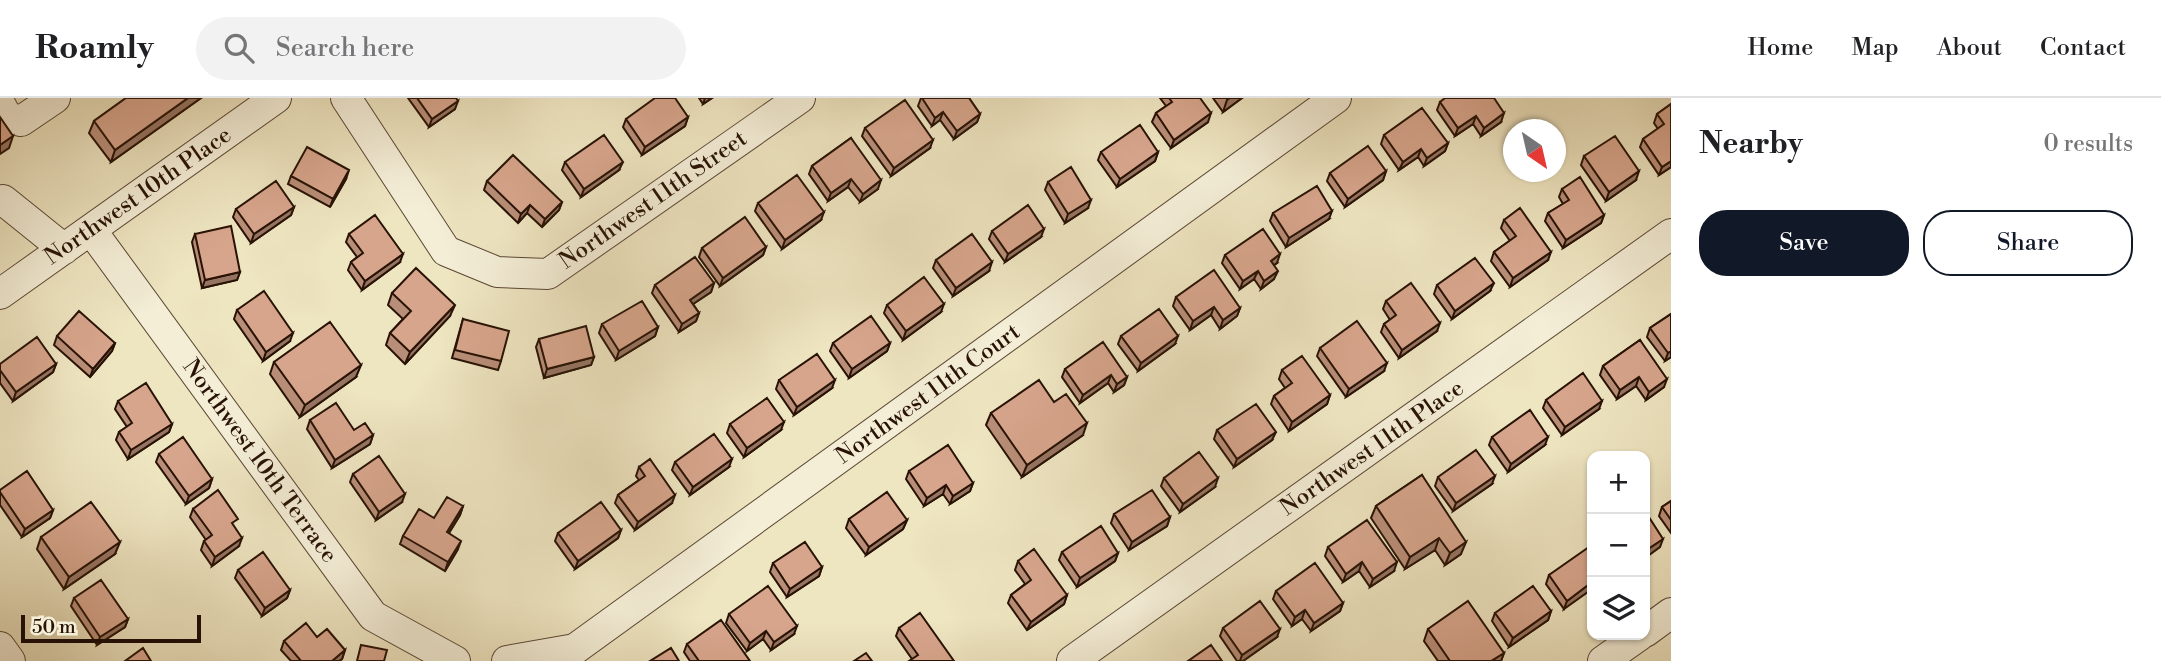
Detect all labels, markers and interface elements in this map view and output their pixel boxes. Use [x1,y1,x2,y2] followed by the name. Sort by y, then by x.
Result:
[196,17,686,80] search box
[35,28,154,69] text: Roamly
[220,29,258,67] icon: search
[276,32,414,64] text: Search here
[1748,33,1813,63] text: Home
[1851,33,1899,63] text: Map
[1937,33,2002,63] text: About
[2040,33,2126,63] text: Contact
[1503,119,1566,182] north arrow
[39,121,237,271] street label: Northwest 10th Place
[554,125,752,275] street label: Northwest 11th Street
[1699,125,1803,163] text: Nearby
[2043,130,2133,158] text: 0 results
[1699,210,1909,276] button: Save
[1923,210,2133,276] button: Share
[830,318,1026,470] street label: Northwest 11th Court
[177,354,343,568] street label: Northwest 10th Terrace
[1275,374,1469,522] street label: Northwest 11th Place
[1587,451,1650,640] map controls
[1587,451,1650,514] button: +
[1587,514,1650,577] button: −
[1587,577,1650,640] button: layers
[21,612,201,644] scale bar
[32,615,76,639] text: 50 m

